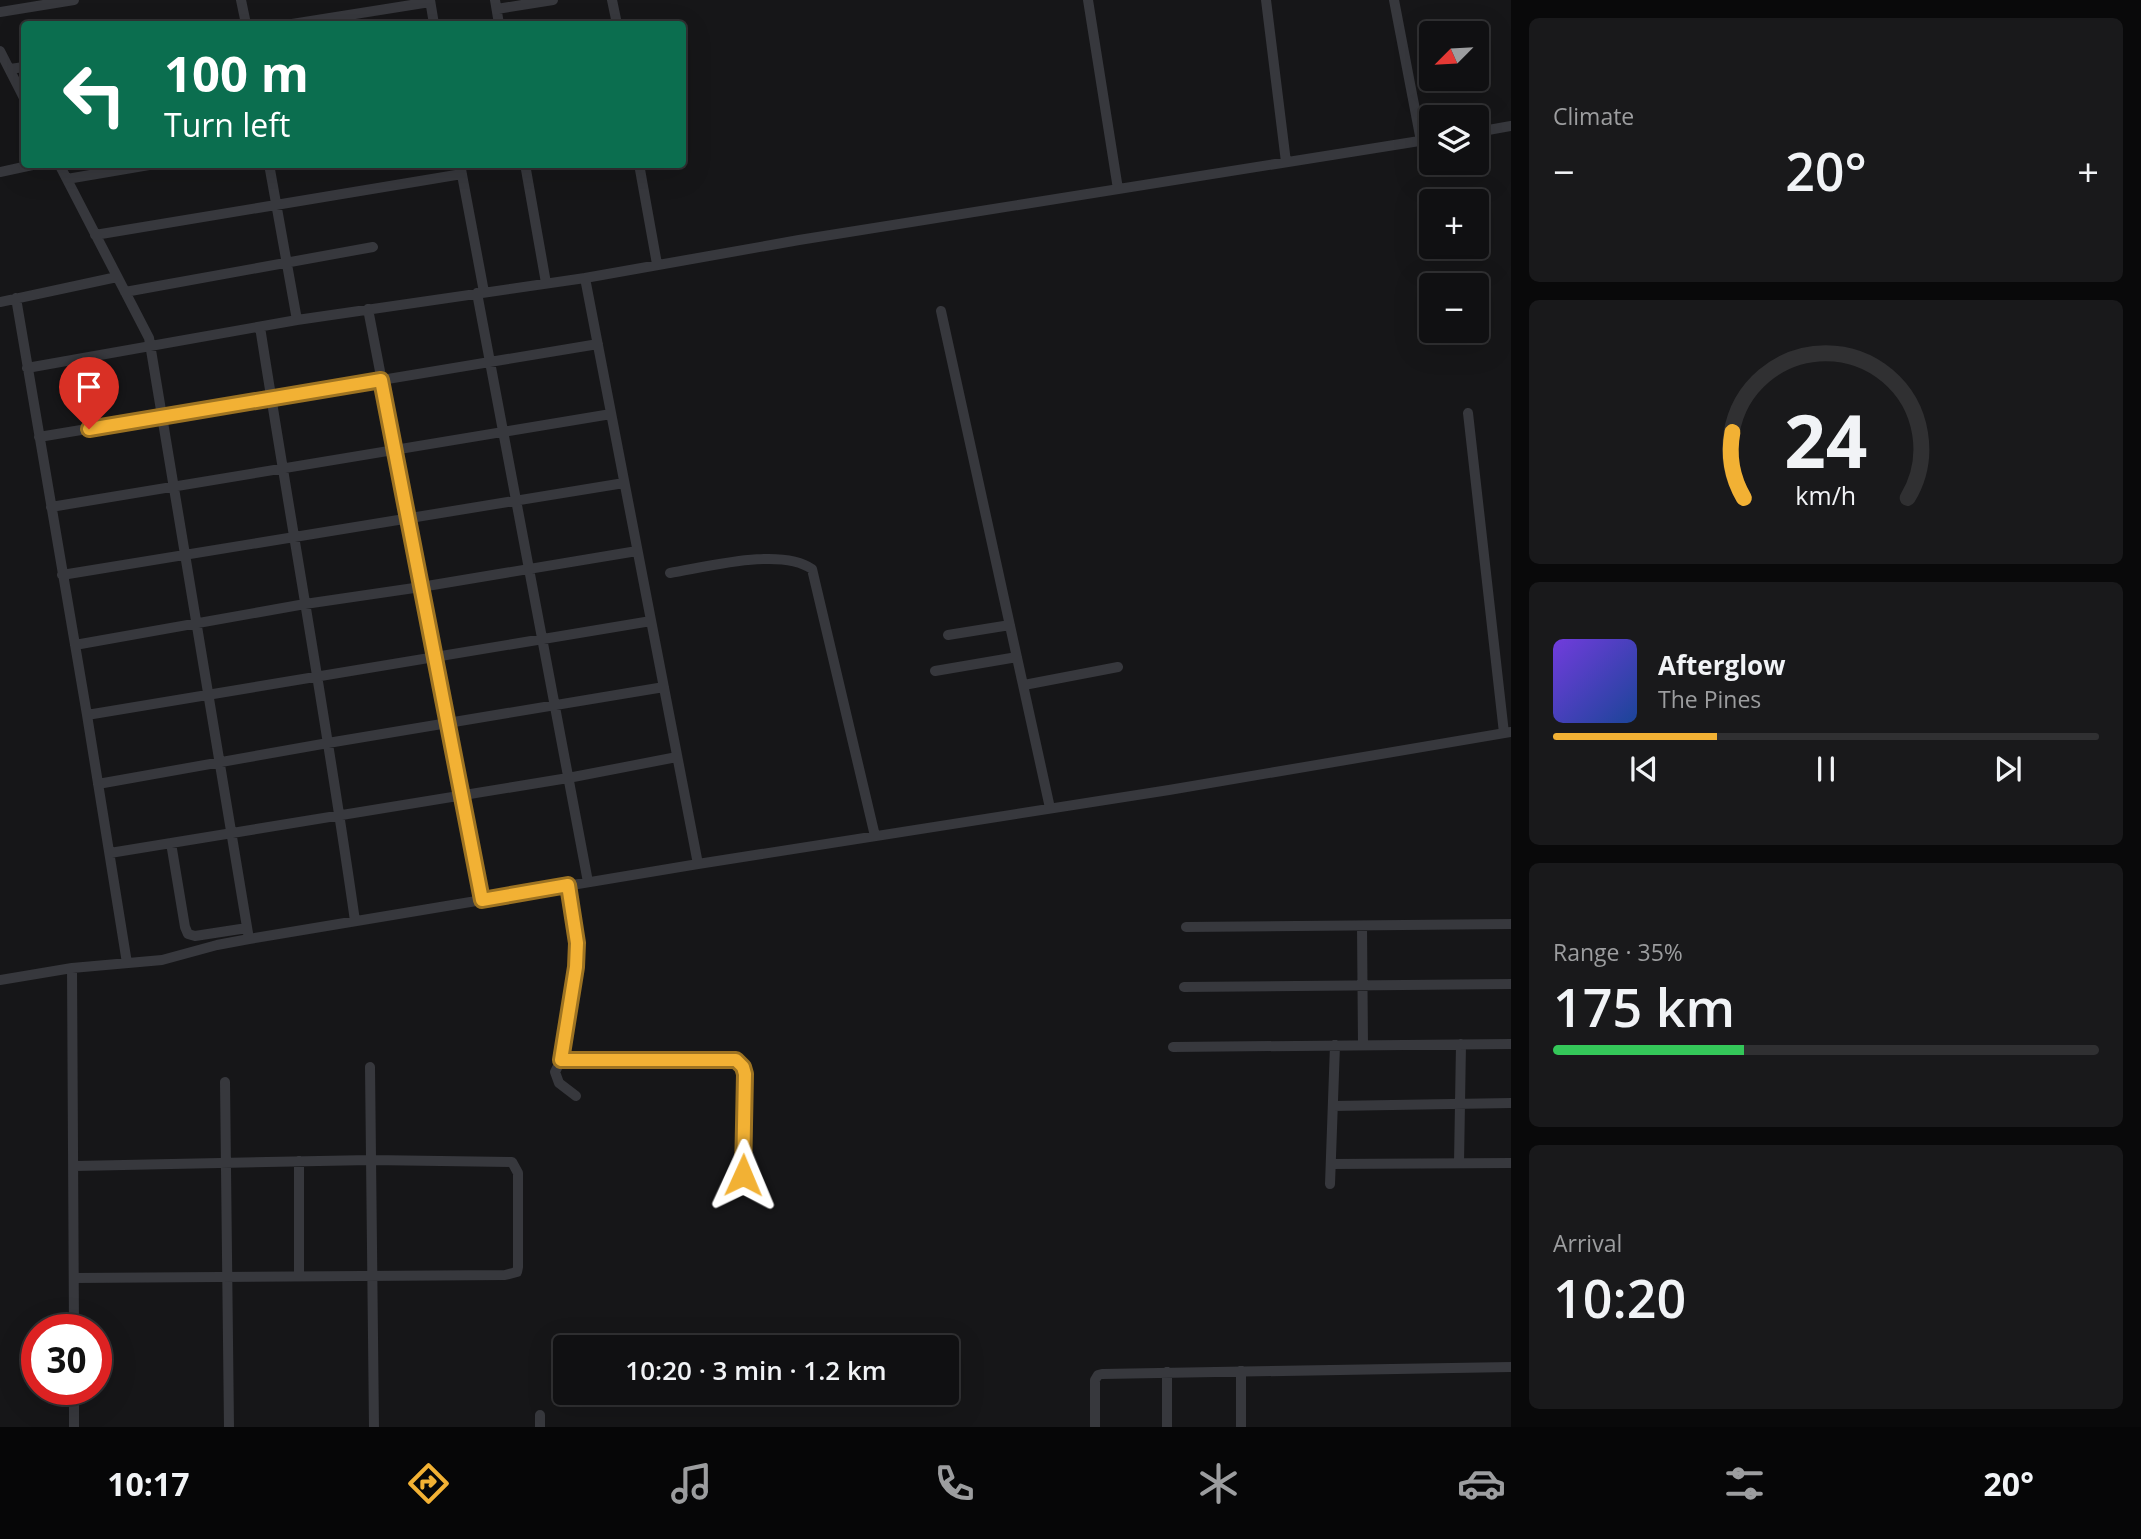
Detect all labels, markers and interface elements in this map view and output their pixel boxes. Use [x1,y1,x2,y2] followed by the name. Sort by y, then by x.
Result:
[1419,21,1489,91] north arrow
[1419,21,1489,343] map controls
[164,40,309,106] text: 100 m
[49,49,140,140] icon: left
[1553,100,1634,132] text: Climate
[164,103,290,146] text: Turn left
[1419,105,1489,175] button: layers
[1785,135,1867,206] text: 20°
[1553,145,1575,197] text: −
[2077,145,2099,197] text: +
[1419,189,1489,259] button: +
[1419,273,1489,343] button: −
[59,357,119,429] pin
[70,368,108,406] icon: arrive
[1784,390,1868,489] text: 24
[1796,477,1856,511] text: km/h
[1658,647,1785,683] text: Afterglow
[1658,683,1761,715] text: The Pines
[1625,750,1663,788] icon: previous
[1807,750,1845,788] icon: pause
[1989,750,2027,788] icon: next
[1553,936,1683,968] text: Range · 35%
[1553,971,1735,1042] text: 175 km
[706,1138,780,1212] position arrow
[1553,1227,1622,1259] text: Arrival
[1553,1262,1686,1333] text: 10:20
[21,1314,112,1405] speed limit sign: 30
[625,1352,887,1388] text: 10:20 · 3 min · 1.2 km
[404,1459,453,1508] icon: directions
[667,1459,716,1508] icon: music
[930,1459,979,1508] icon: phone
[1194,1459,1243,1508] icon: climate
[1457,1459,1506,1508] icon: car
[1720,1459,1769,1508] icon: filters
[107,1462,189,1505] text: 10:17
[1984,1462,2034,1505] text: 20°

